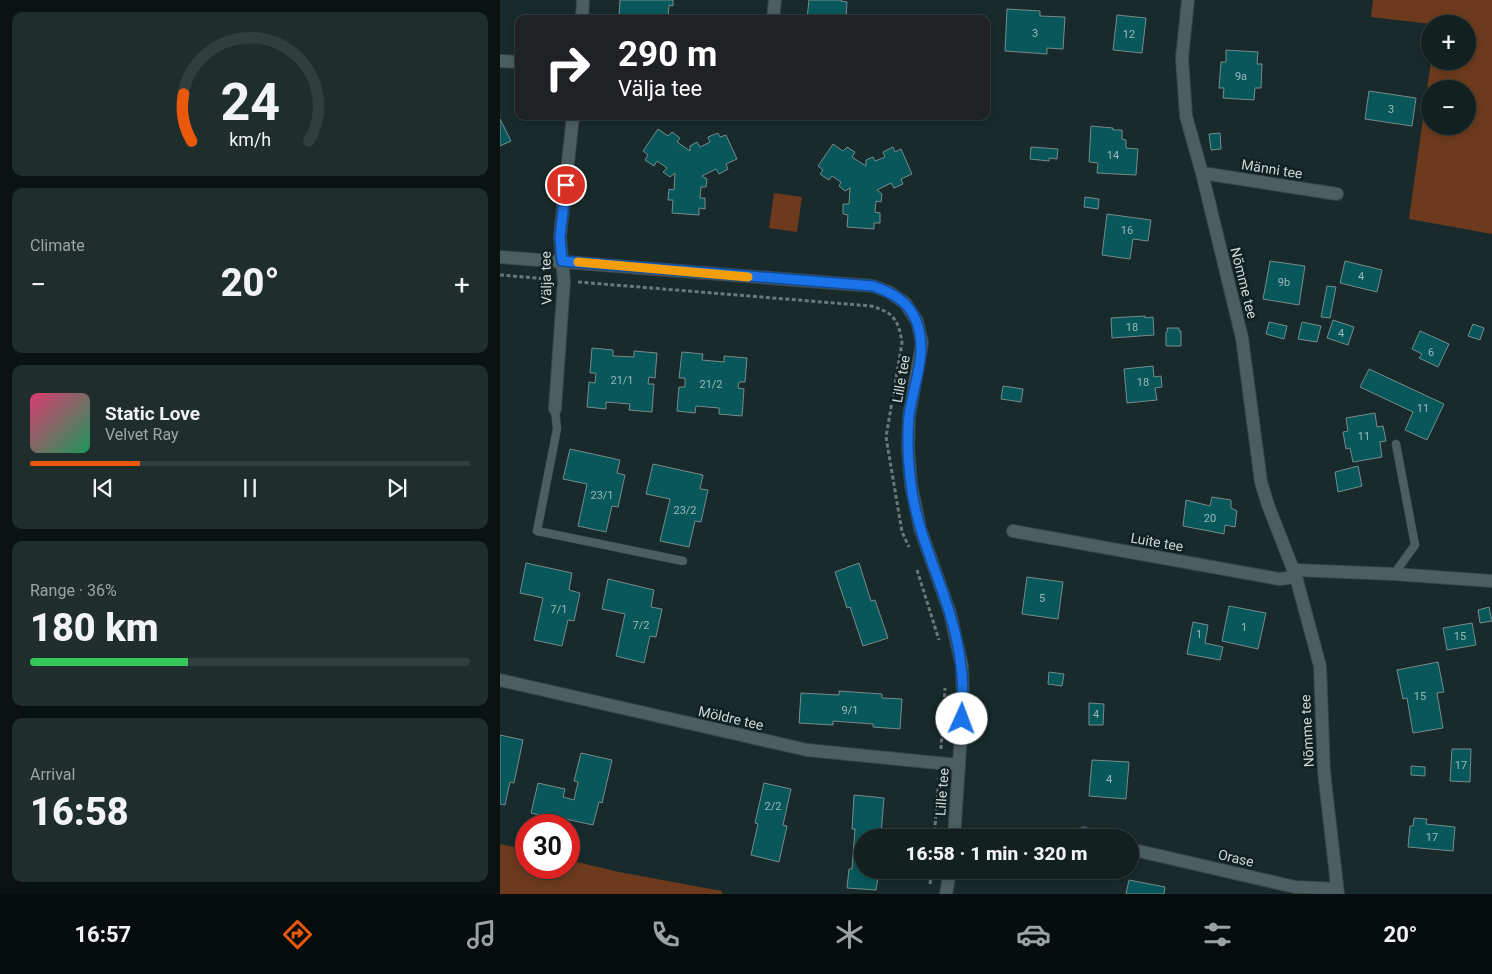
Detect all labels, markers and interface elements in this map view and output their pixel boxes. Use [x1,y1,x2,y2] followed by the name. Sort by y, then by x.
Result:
[1421,15,1476,135] map controls
[1421,15,1476,70] button: +
[1032,27,1038,40] house number: 3
[1123,28,1135,41] house number: 12
[618,34,717,75] text: 290 m
[535,35,600,100] icon: right
[1235,70,1247,83] house number: 9a
[220,72,280,133] text: 24
[618,76,702,101] text: Välja tee
[1421,80,1476,135] button: −
[1388,103,1394,116] house number: 3
[229,129,271,150] text: km/h
[1107,149,1119,162] house number: 14
[1240,156,1304,182] street label: Männi tee
[545,164,587,206] pin
[552,171,580,199] icon: arrive
[1121,224,1133,237] house number: 16
[30,236,85,255] text: Climate
[1227,246,1261,320] street label: Nõmme tee
[538,251,554,305] street label: Välja tee
[221,261,279,305] text: 20°
[30,268,46,301] text: −
[454,268,470,301] text: +
[1358,270,1364,283] house number: 4
[1278,276,1290,289] house number: 9b
[1126,321,1138,334] house number: 18
[1338,327,1344,340] house number: 4
[1428,346,1434,359] house number: 6
[889,354,913,404] street label: Lille tee
[610,374,634,387] house number: 21/1
[1137,376,1149,389] house number: 18
[699,378,723,391] house number: 21/2
[105,402,200,425] text: Static Love
[1417,402,1429,415] house number: 11
[105,425,179,444] text: Velvet Ray
[1358,430,1370,443] house number: 11
[89,474,117,502] icon: previous
[236,474,264,502] icon: pause
[383,474,411,502] icon: next
[590,489,614,502] house number: 23/1
[673,504,697,517] house number: 23/2
[1204,512,1216,525] house number: 20
[1129,529,1185,555] street label: Luite tee
[30,581,117,600] text: Range · 36%
[1039,592,1045,605] house number: 5
[551,603,567,616] house number: 7/1
[30,606,159,650] text: 180 km
[633,619,649,632] house number: 7/2
[1241,621,1247,634] house number: 1
[1196,628,1202,641] house number: 1
[1454,630,1466,643] house number: 15
[1414,690,1426,703] house number: 15
[935,692,987,744] position arrow
[1297,694,1317,768] street label: Nõmme tee
[697,703,765,733] street label: Möldre tee
[842,704,858,717] house number: 9/1
[1093,708,1099,721] house number: 4
[1455,759,1467,772] house number: 17
[30,765,75,784] text: Arrival
[932,767,952,817] street label: Lille tee
[1106,773,1112,786] house number: 4
[30,790,129,834] text: 16:58
[765,800,781,813] house number: 2/2
[515,814,580,879] speed limit sign: 30
[1426,831,1438,844] house number: 17
[905,842,1088,865] text: 16:58 · 1 min · 320 m
[1216,846,1256,870] street label: Orase
[280,917,315,952] icon: directions
[464,917,499,952] icon: music
[648,917,683,952] icon: phone
[832,917,867,952] icon: climate
[1016,917,1051,952] icon: car
[1200,917,1235,952] icon: filters
[74,922,131,947] text: 16:57
[1384,922,1417,947] text: 20°

